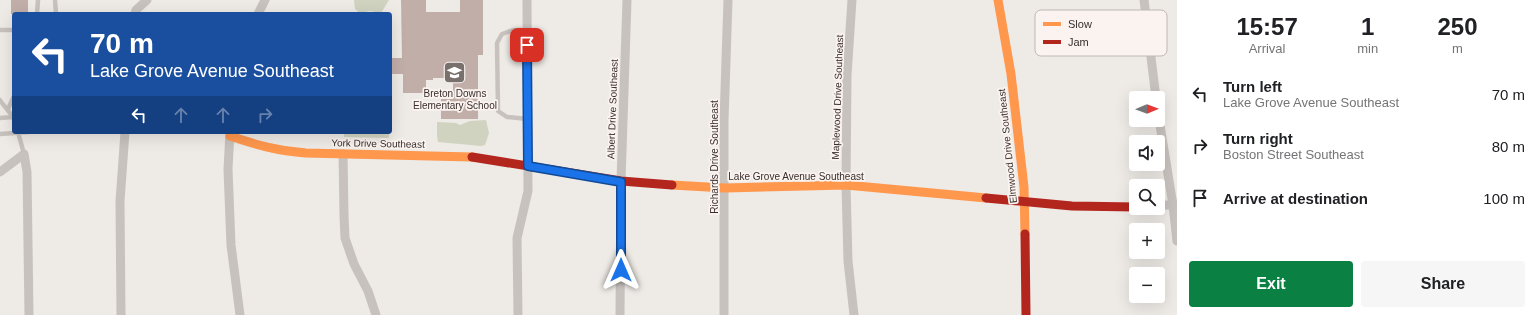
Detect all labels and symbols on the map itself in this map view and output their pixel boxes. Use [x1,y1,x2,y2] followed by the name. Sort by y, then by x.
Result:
[1035,10,1167,56] legend
[1068,18,1092,30] text: Slow
[510,28,544,62] pin
[830,34,845,160] street label: Maplewood Drive Southeast
[1068,36,1089,48] text: Jam
[605,59,620,159] street label: Albert Drive Southeast
[442,60,468,86] school or university icon: Breton Downs Elementary School
[413,88,497,111] place label: Breton Downs Elementary School
[996,88,1019,204] street label: Elmwood Drive Southeast
[1129,91,1165,127] north arrow
[709,100,720,214] street label: Richards Drive Southeast
[331,137,425,150] street label: York Drive Southeast
[728,171,864,182] street label: Lake Grove Avenue Southeast
[600,249,642,291] position arrow

